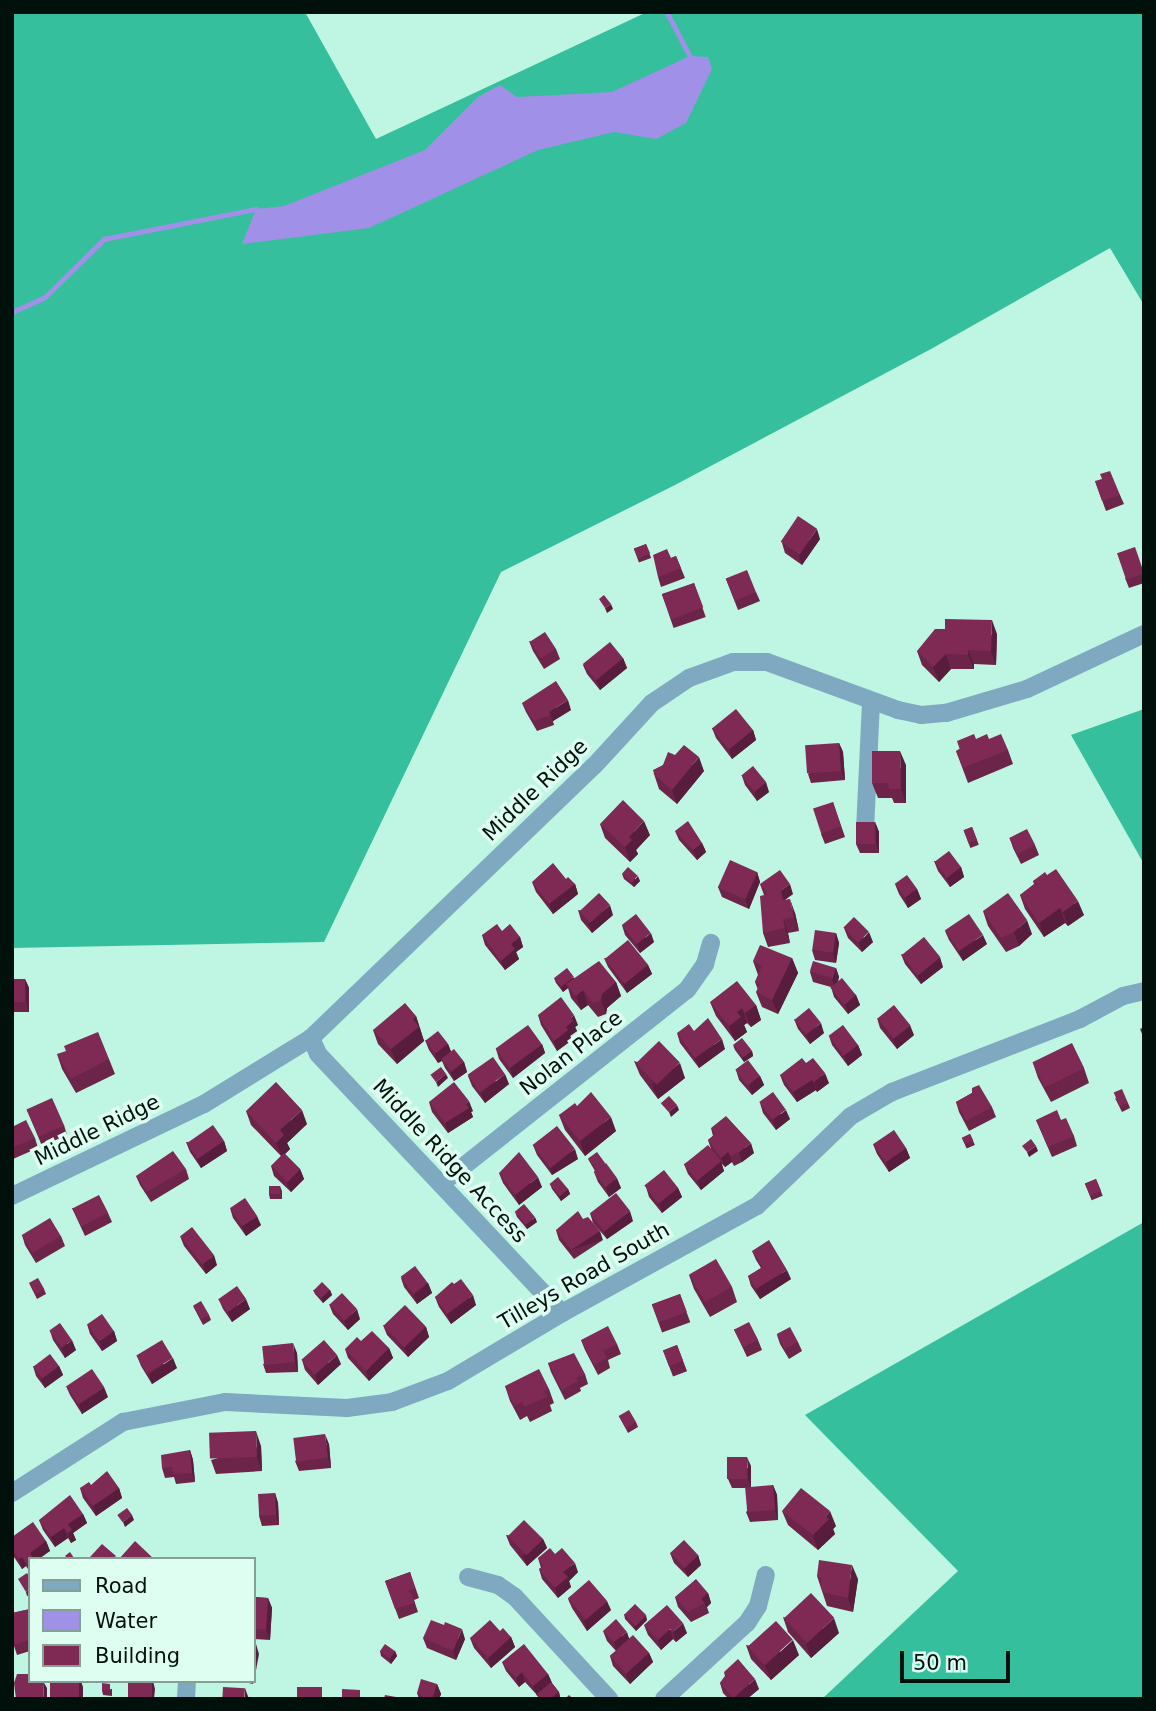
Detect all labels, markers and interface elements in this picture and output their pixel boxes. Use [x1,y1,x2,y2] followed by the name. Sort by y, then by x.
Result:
[477,734,593,846] street label: Middle Ridge
[515,1005,627,1101] street label: Nolan Place
[368,1074,532,1248] street label: Middle Ridge Access
[30,1089,164,1171] street label: Middle Ridge
[494,1217,674,1335] street label: Tilleys Road South
[28,1557,256,1683] legend
[95,1574,148,1598] text: Road
[95,1609,157,1633] text: Water
[904,1638,1014,1682] scale bar
[95,1644,180,1668] text: Building
[913,1651,967,1675] text: 50 m

